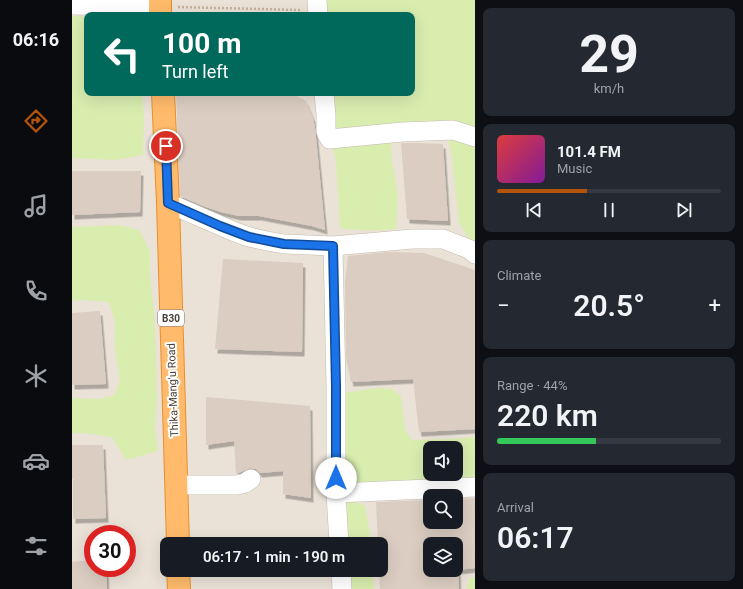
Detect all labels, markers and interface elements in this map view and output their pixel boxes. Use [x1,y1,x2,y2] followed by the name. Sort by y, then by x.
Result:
[579,24,639,85] text: 29
[162,27,241,60] text: 100 m
[96,28,148,80] icon: left
[13,29,59,50] text: 06:16
[162,61,228,82] text: Turn left
[594,81,624,96] text: km/h
[22,107,50,135] icon: directions
[149,129,183,163] pin
[155,135,177,157] icon: arrive
[557,143,621,161] text: 101.4 FM
[557,161,592,176] text: Music
[22,192,50,220] icon: music
[523,199,545,221] icon: previous
[598,199,620,221] icon: pause
[673,199,695,221] icon: next
[497,268,541,283] text: Climate
[22,277,50,305] icon: phone
[573,288,645,323] text: 20.5°
[497,293,510,318] text: −
[709,293,721,318] text: +
[158,310,184,326] road number: B30
[165,343,181,437] street label: Thika-Mang'u Road
[22,362,50,390] icon: climate
[497,378,567,393] text: Range · 44%
[497,398,598,433] text: 220 km
[423,441,463,577] map controls
[423,441,463,481] button: sound
[22,447,50,475] icon: car
[315,457,357,499] position arrow
[423,489,463,529] button: search
[497,500,534,515] text: Arrival
[497,520,574,555] text: 06:17
[84,525,136,577] speed limit sign: 30
[22,532,50,560] icon: filters
[423,537,463,577] button: layers
[203,548,345,566] text: 06:17 · 1 min · 190 m

